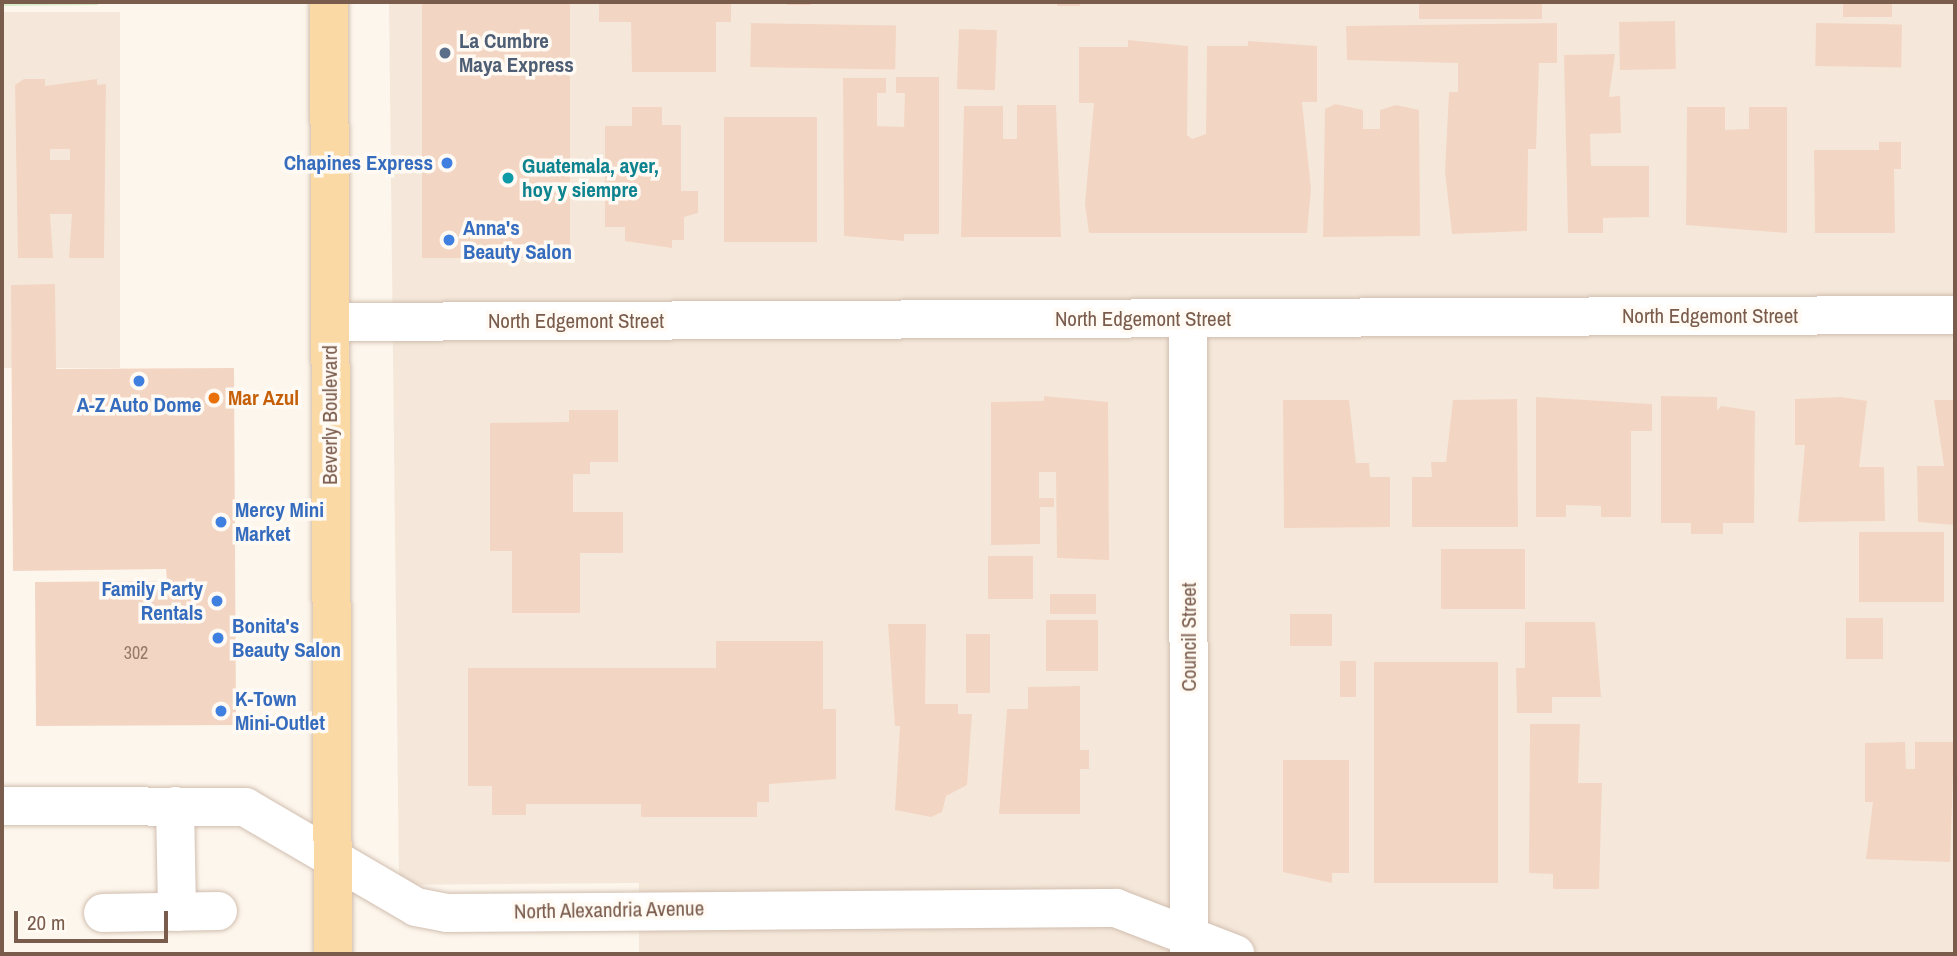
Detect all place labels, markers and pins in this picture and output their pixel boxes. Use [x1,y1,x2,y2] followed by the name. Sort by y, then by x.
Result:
[459,28,574,78] place label: La Cumbre Maya Express
[437,45,453,61] marker: La Cumbre Maya Express
[284,150,433,176] place label: Chapines Express
[522,153,659,203] place label: Guatemala, ayer, hoy y siempre
[439,155,455,171] marker: Chapines Express
[500,170,516,186] marker: Guatemala, ayer, hoy y siempre
[463,215,572,265] place label: Anna's Beauty Salon
[441,232,457,248] marker: Anna's Beauty Salon
[131,373,147,389] marker: A-Z Auto Dome
[228,385,300,411] place label: Mar Azul
[206,390,222,406] marker: Mar Azul
[76,392,202,418] place label: A-Z Auto Dome
[235,497,324,547] place label: Mercy Mini Market
[213,514,229,530] marker: Mercy Mini Market
[101,576,203,626] place label: Family Party Rentals
[209,593,225,609] marker: Family Party Rentals
[232,613,341,663] place label: Bonita's Beauty Salon
[210,630,226,646] marker: Bonita's Beauty Salon
[235,686,325,736] place label: K-Town Mini-Outlet
[213,703,229,719] marker: K-Town Mini-Outlet

